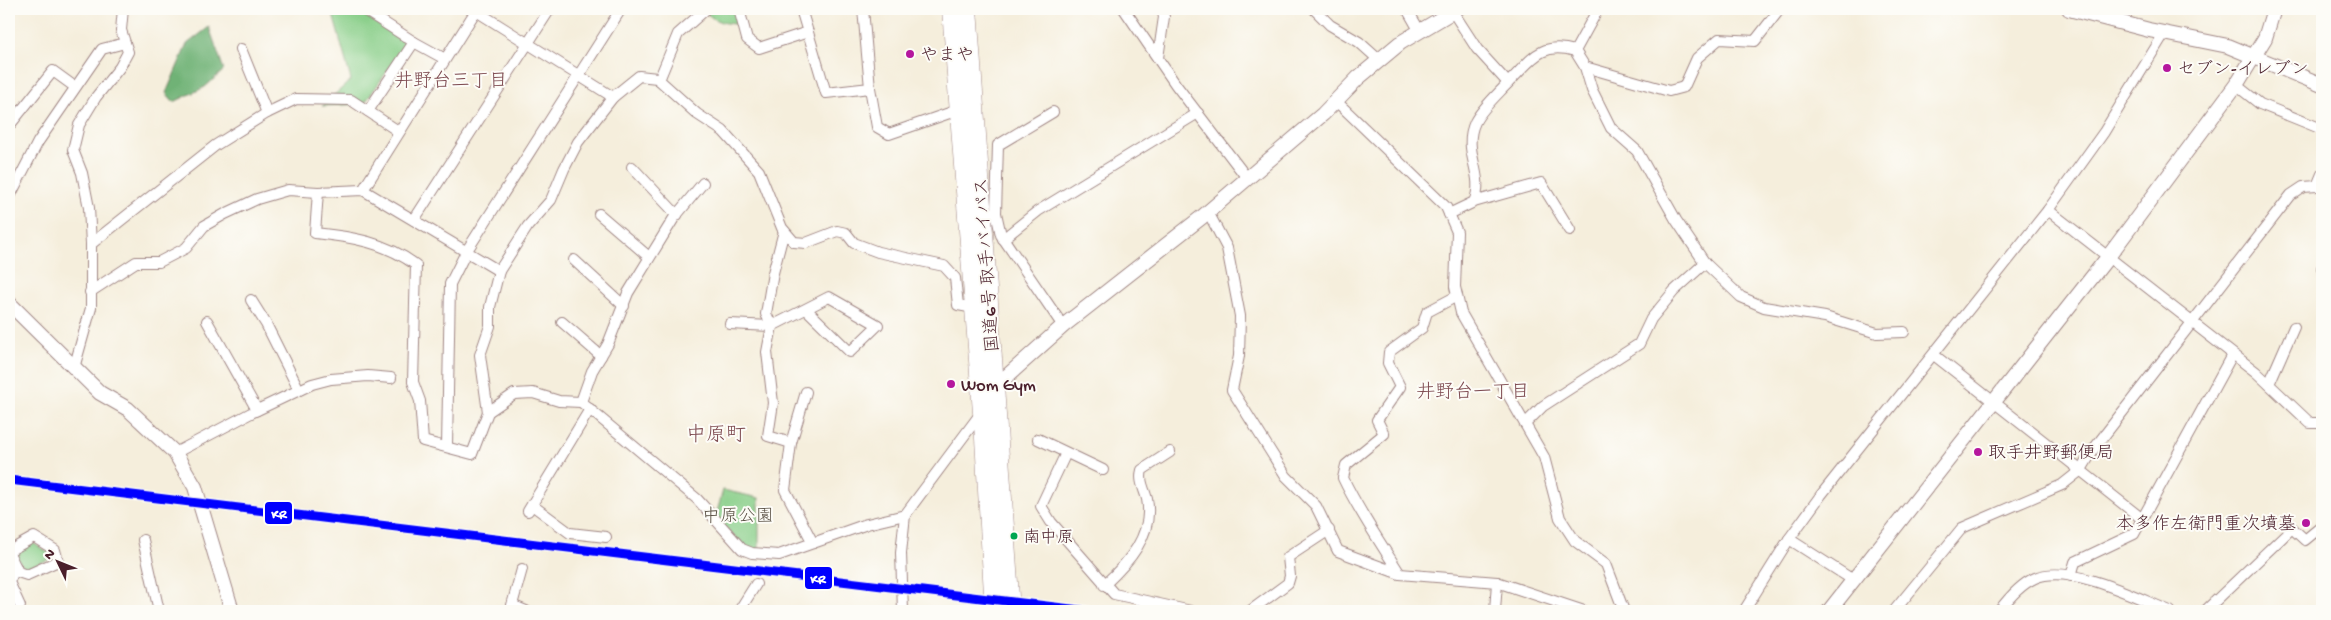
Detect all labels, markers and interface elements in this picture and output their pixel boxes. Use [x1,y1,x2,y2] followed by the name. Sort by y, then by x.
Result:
[920,46,974,67] place label: やまや
[904,48,916,60] marker: やまや
[2177,59,2309,81] place label: セブン-イレブン
[2161,62,2173,74] marker: セブン-イレブン
[394,70,508,94] district label: 井野台三丁目
[971,177,1005,353] street label: 国道6号 取手バイパス
[961,376,1036,397] place label: Wom Gym
[945,378,957,390] marker: Wom Gym
[1416,381,1530,405] district label: 井野台一丁目
[686,423,746,448] district label: 中原町
[1988,443,2114,465] place label: 取手井野郵便局
[1972,446,1984,458] marker: 取手井野郵便局
[264,501,293,525] line badge: KR
[702,506,774,528] park label: 中原公園
[270,507,288,524] text: KR
[2116,514,2296,536] place label: 本多作左衛門重次墳墓
[2300,517,2312,529] marker: 本多作左衛門重次墳墓
[1023,528,1074,549] place label: 南中原
[1009,531,1019,541] marker: 南中原
[32,538,82,588] north arrow
[41,546,60,564] text: N
[804,566,833,590] line badge: KR
[809,572,827,589] text: KR

